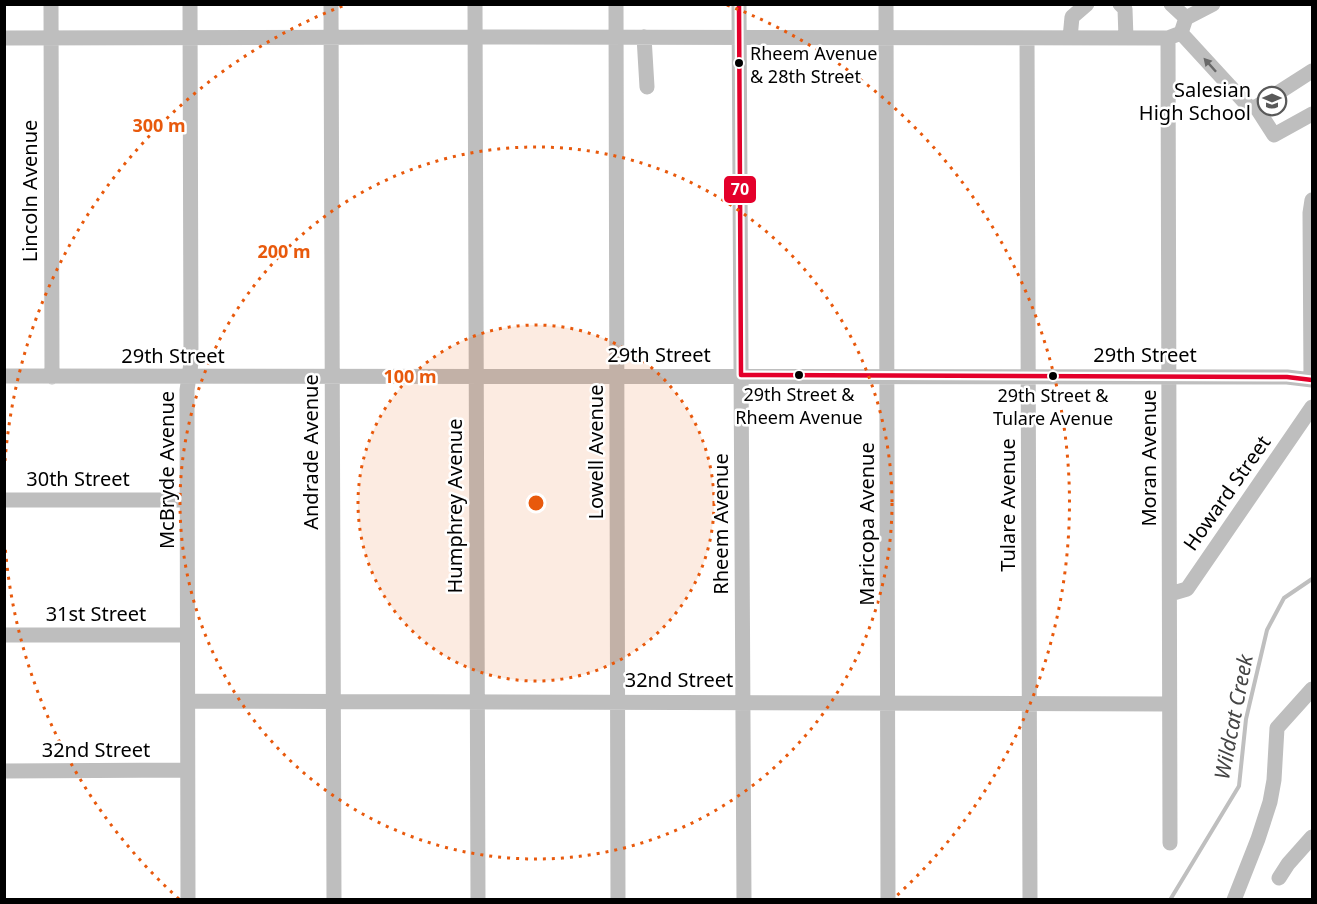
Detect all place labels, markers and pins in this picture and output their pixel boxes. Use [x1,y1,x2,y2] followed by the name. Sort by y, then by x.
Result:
[750,41,877,88] place label: Rheem Avenue & 28th Street
[733,57,745,69] marker: Rheem Avenue & 28th Street
[1139,76,1251,126] place label: Salesian High School
[1256,85,1288,117] school or university icon: Salesian High School
[793,369,805,381] marker: 29th Street & Rheem Avenue
[1047,370,1059,382] marker: 29th Street & Tulare Avenue
[735,382,863,429] place label: 29th Street & Rheem Avenue
[993,383,1113,430] place label: 29th Street & Tulare Avenue
[526,493,546,513] centre of rings

